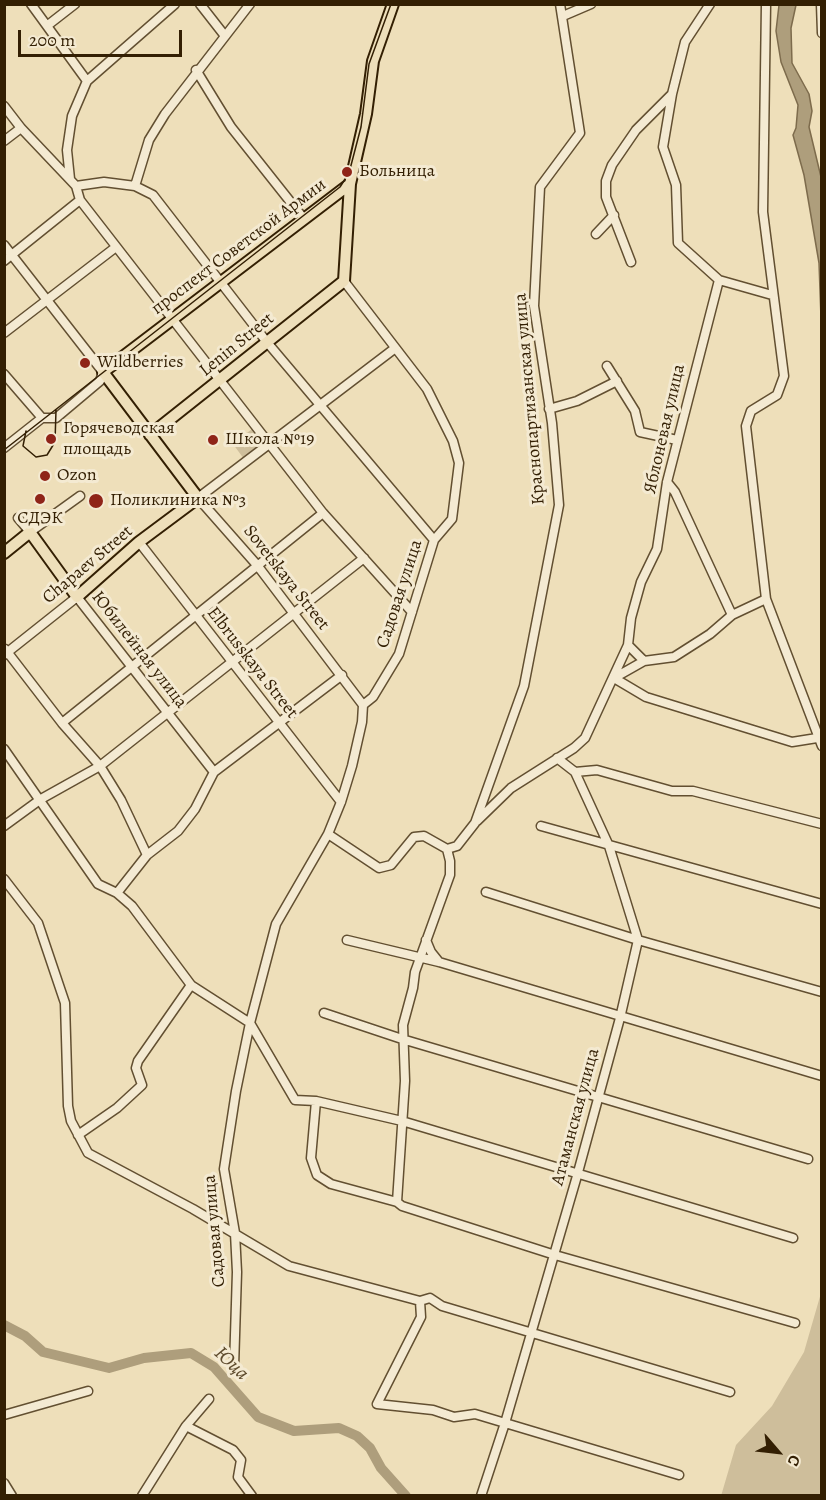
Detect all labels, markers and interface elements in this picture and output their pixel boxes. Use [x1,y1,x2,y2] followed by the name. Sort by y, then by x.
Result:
[21,18,184,56] scale bar
[29,28,75,52] text: 200 m
[359,161,435,183] place label: Больница
[340,165,354,179] marker: Больница
[147,174,331,320] street label: проспект Советской Армии
[510,292,550,506] street label: Краснопартизанская улица
[195,308,279,382] street label: Lenin Street
[97,352,184,374] place label: Wildberries
[78,356,92,370] marker: Wildberries
[640,362,690,496] street label: Яблоневая улица
[63,418,175,460] place label: Горячеводская площадь
[225,429,314,451] place label: Школа №19
[44,432,58,446] marker: Горячеводская площадь
[206,433,220,447] marker: Школа №19
[57,465,97,487] place label: Ozon
[38,469,52,483] marker: Ozon
[110,490,246,512] place label: Поликлиника №3
[33,492,47,506] marker: СДЭК
[87,492,105,510] marker: Поликлиника №3
[17,508,63,530] place label: СДЭК
[39,521,137,609] street label: Chapaev Street
[238,521,334,635] street label: Sovetskaya Street
[372,537,428,651] street label: Садовая улица
[87,587,191,713] street label: Юбилейная улица
[202,603,302,723] street label: Elbrusskaya Street
[547,1046,605,1188] street label: Атаманская улица
[199,1174,231,1288] street label: Садовая улица
[209,1342,253,1386] water label: Юца
[748,1422,808,1482] north arrow
[782,1451,806,1470] text: С

